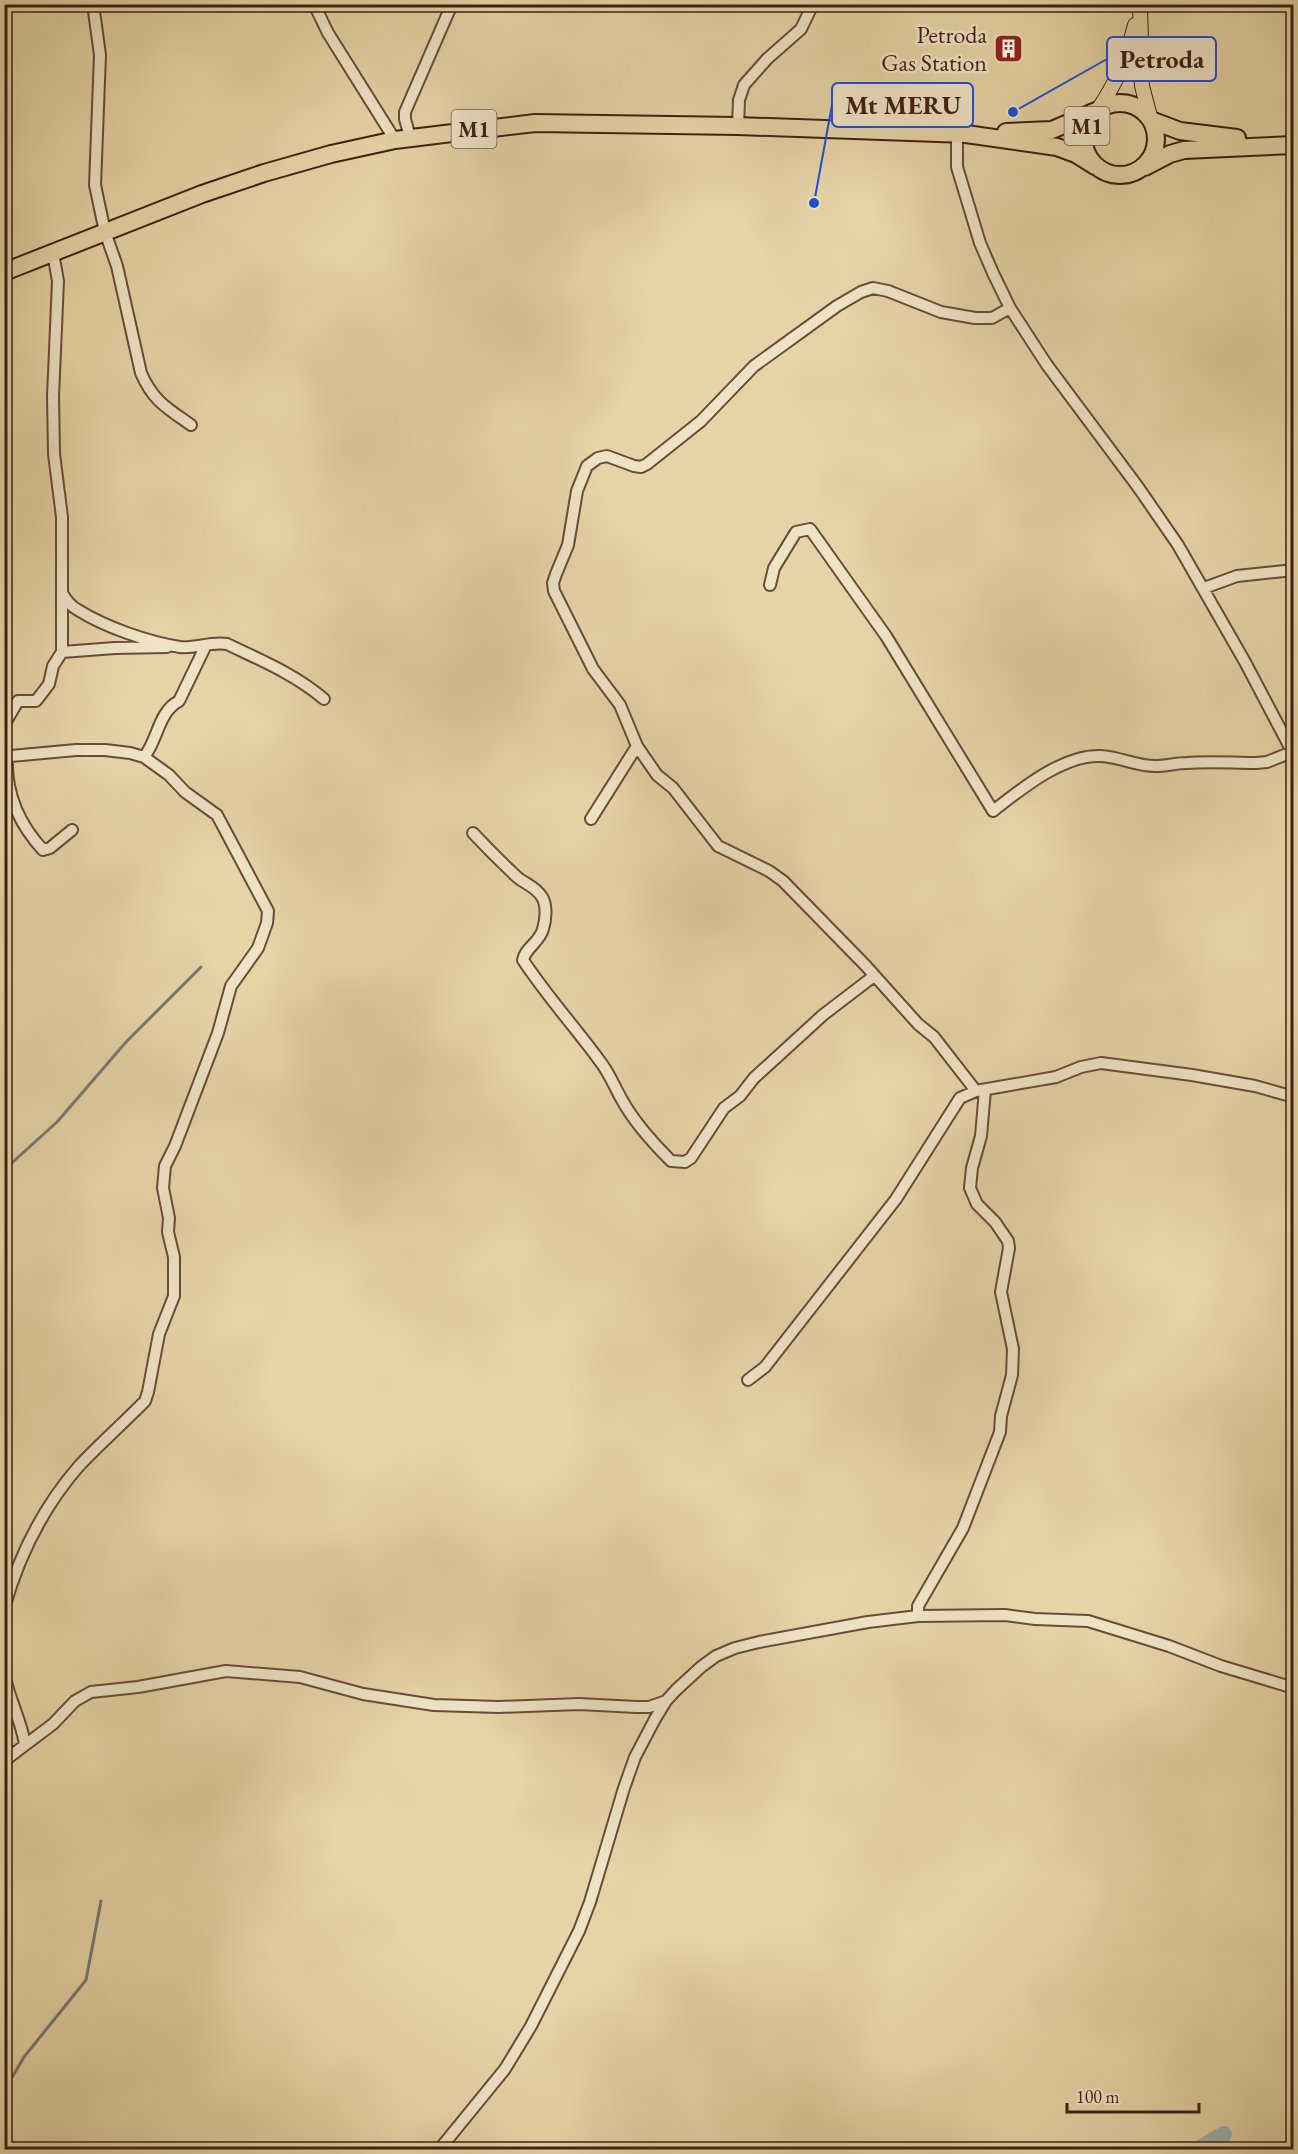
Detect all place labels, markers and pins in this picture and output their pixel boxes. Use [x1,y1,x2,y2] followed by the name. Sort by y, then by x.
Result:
[881,19,987,78] place label: Petroda Gas Station
[992,32,1024,64] building icon: Petroda Gas Station
[1107,37,1216,81] callout: Petroda
[832,83,973,127] callout: Mt MERU

